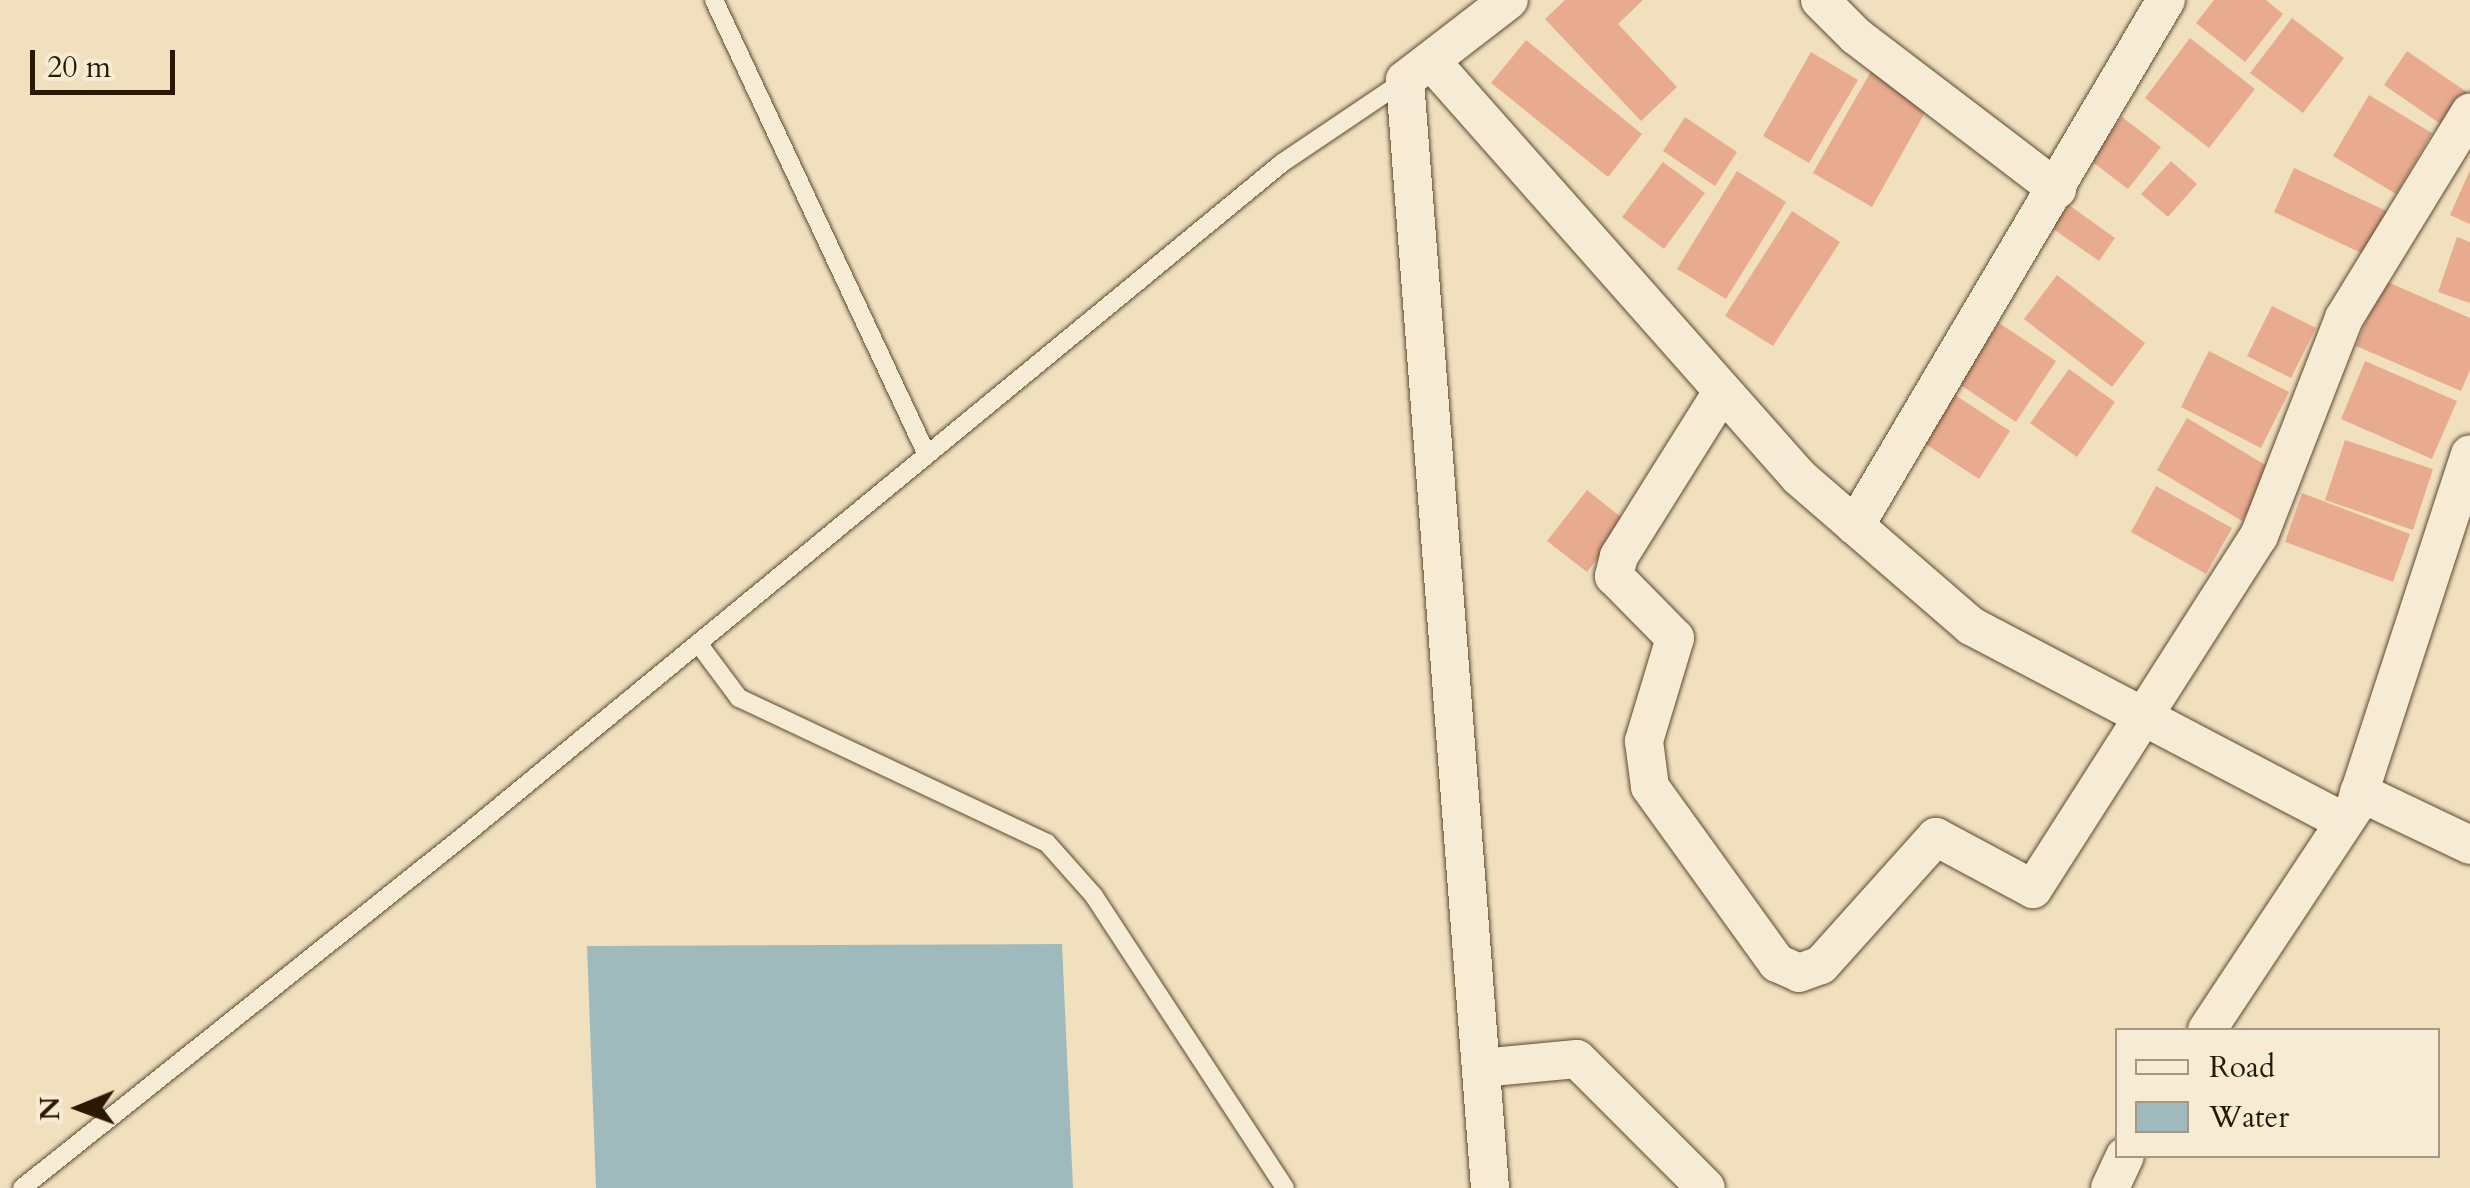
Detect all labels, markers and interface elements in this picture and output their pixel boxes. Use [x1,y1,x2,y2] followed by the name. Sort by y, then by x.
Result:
[35,30,180,92] scale bar
[47,47,111,88] text: 20 m
[2115,1028,2440,1158] legend
[2209,1047,2275,1088] text: Road
[30,1058,130,1158] north arrow
[31,1096,69,1121] text: N
[2209,1097,2289,1138] text: Water

